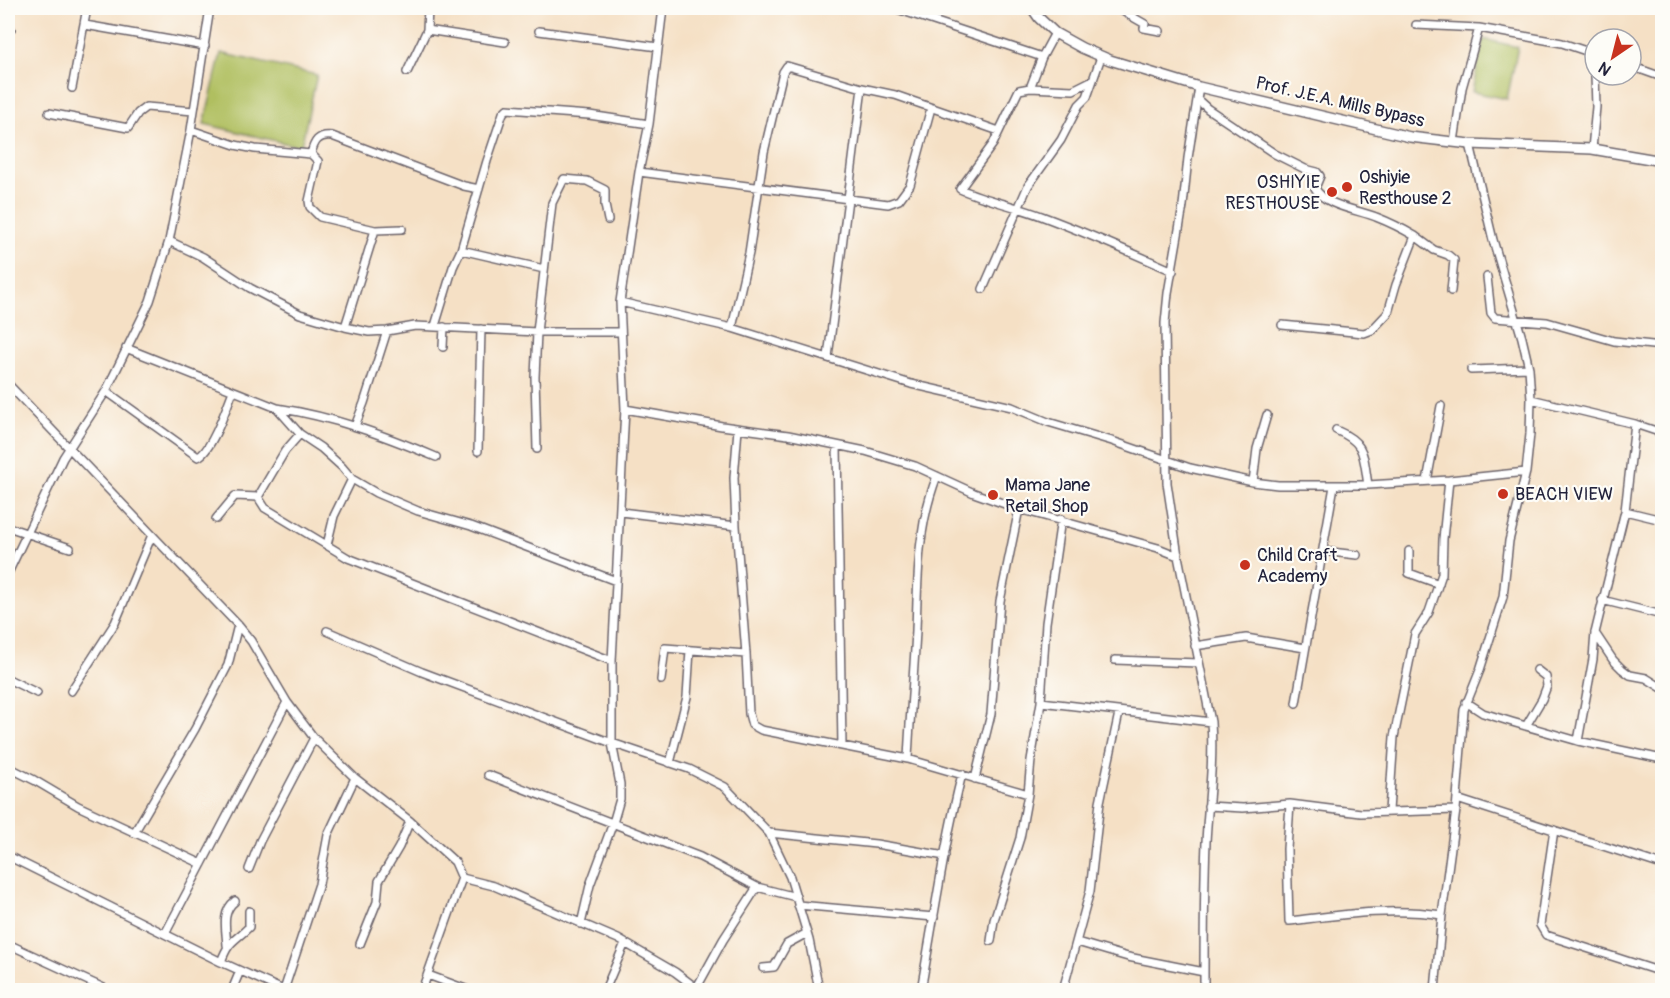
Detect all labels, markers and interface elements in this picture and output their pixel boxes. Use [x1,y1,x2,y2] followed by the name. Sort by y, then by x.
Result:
[1583,27,1643,87] north arrow
[1595,57,1615,80] text: N
[1253,71,1427,133] street label: Prof. J.E.A. Mills Bypass
[1359,166,1452,210] place label: Oshiyie Resthouse 2
[1225,171,1320,215] place label: OSHIYIE RESTHOUSE
[1340,180,1354,194] marker: Oshiyie Resthouse 2
[1325,185,1339,199] marker: OSHIYIE RESTHOUSE
[1005,474,1090,518] place label: Mama Jane Retail Shop
[1515,483,1613,506] place label: BEACH VIEW
[1496,487,1510,501] marker: BEACH VIEW
[986,488,1000,502] marker: Mama Jane Retail Shop
[1257,544,1338,588] place label: Child Craft Academy
[1238,558,1252,572] marker: Child Craft Academy

